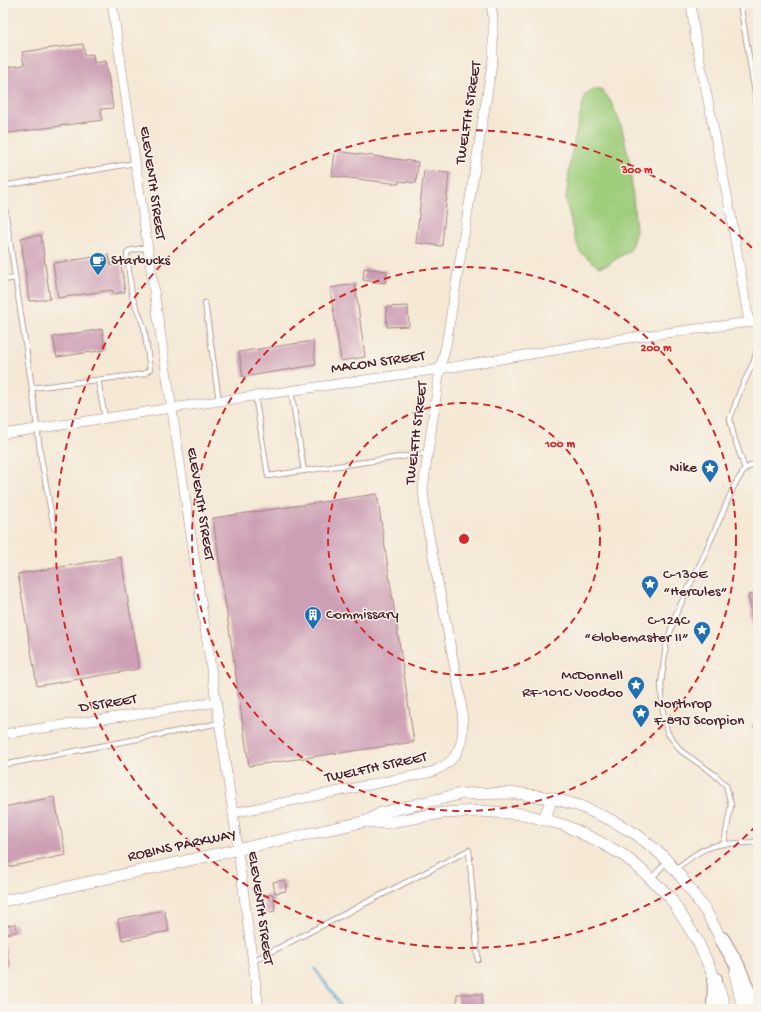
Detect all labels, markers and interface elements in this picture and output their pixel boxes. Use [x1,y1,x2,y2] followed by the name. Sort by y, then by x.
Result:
[452,59,486,167] street label: TWELFTH STREET
[135,125,169,242] street label: ELEVENTH STREET
[620,164,653,178] text: 300 m
[88,251,108,276] cafe icon: Starbucks
[111,252,170,270] place label: Starbucks
[641,342,672,356] text: 200 m
[330,347,427,379] street label: MACON STREET
[402,379,432,487] street label: TWELFTH STREET
[544,438,575,452] text: 100 m
[182,446,218,563] street label: ELEVENTH STREET
[700,458,720,483] place icon: Nike
[670,459,697,477] place label: Nike
[457,532,471,546] centre of rings
[663,566,728,601] place label: C-130E “Hercules”
[640,574,660,599] place icon: C-130E “Hercules”
[303,605,323,630] building icon: Commissary
[326,606,399,624] place label: Commissary
[584,612,690,647] place label: C-124C “Globemaster II”
[692,620,712,645] place icon: C-124C “Globemaster II”
[522,667,623,702] place label: McDonnell RF-101C Voodoo
[626,675,646,700] place icon: McDonnell RF-101C Voodoo
[77,690,139,718] street label: D STREET
[653,695,744,730] place label: Northrop F-89J Scorpion
[631,703,651,728] place icon: Northrop F-89J Scorpion
[322,748,430,788] street label: TWELFTH STREET
[126,826,238,866] street label: ROBINS PARKWAY
[243,850,277,967] street label: ELEVENTH STREET

